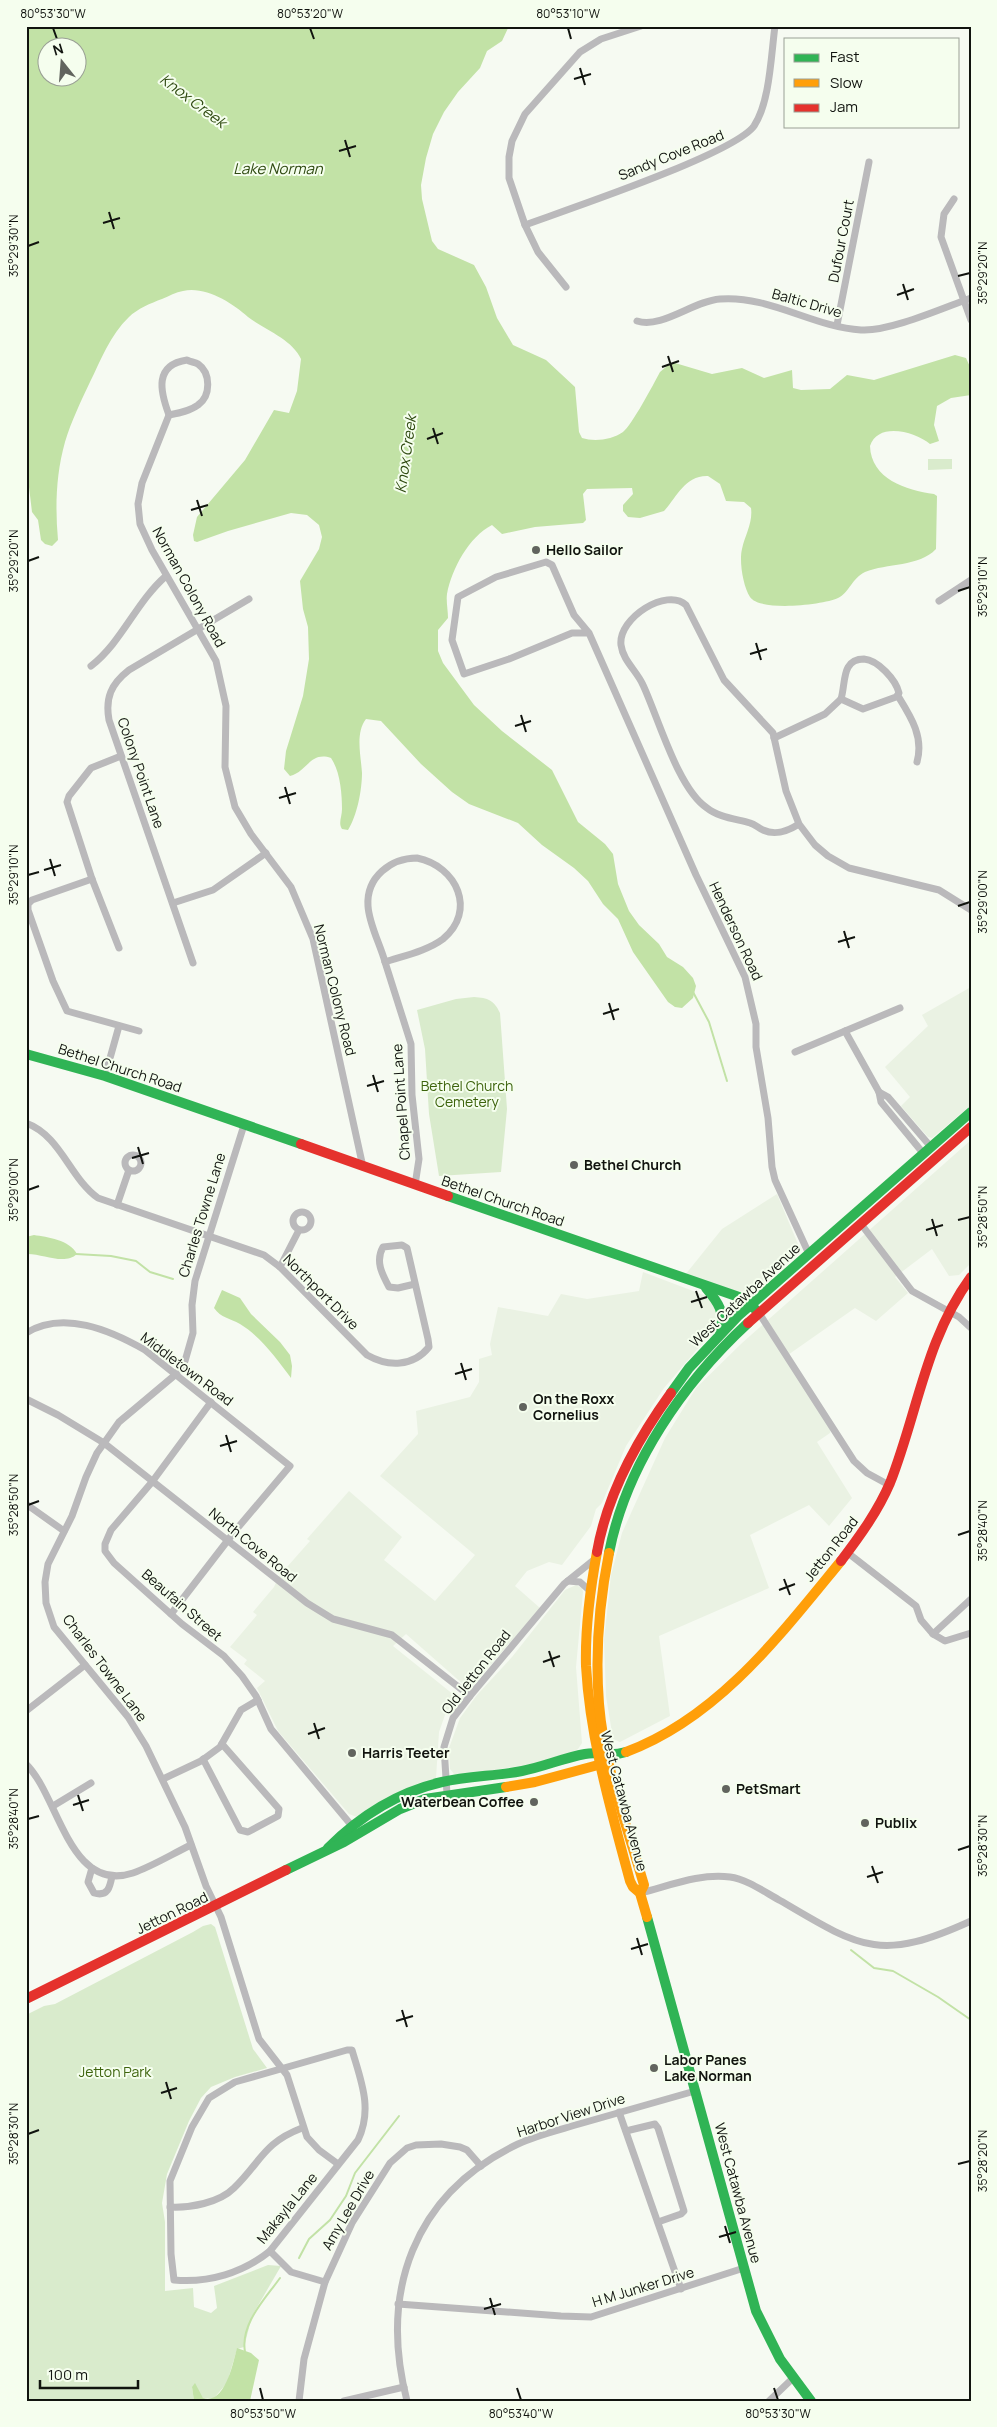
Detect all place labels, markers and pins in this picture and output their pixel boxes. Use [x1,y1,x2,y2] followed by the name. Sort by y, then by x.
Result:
[546,540,624,559] place label: Hello Sailor
[530,544,542,556] marker: Hello Sailor
[584,1155,681,1174] place label: Bethel Church
[568,1159,580,1171] marker: Bethel Church
[533,1389,614,1424] place label: On the Roxx Cornelius
[517,1401,529,1413] marker: On the Roxx Cornelius
[362,1743,450,1762] place label: Harris Teeter
[346,1747,358,1759] marker: Harris Teeter
[736,1779,801,1798] place label: PetSmart
[720,1783,732,1795] marker: PetSmart
[401,1792,524,1811] place label: Waterbean Coffee
[528,1796,540,1808] marker: Waterbean Coffee
[875,1813,917,1832] place label: Publix
[859,1817,871,1829] marker: Publix
[664,2050,752,2085] place label: Labor Panes Lake Norman
[648,2062,660,2074] marker: Labor Panes Lake Norman

